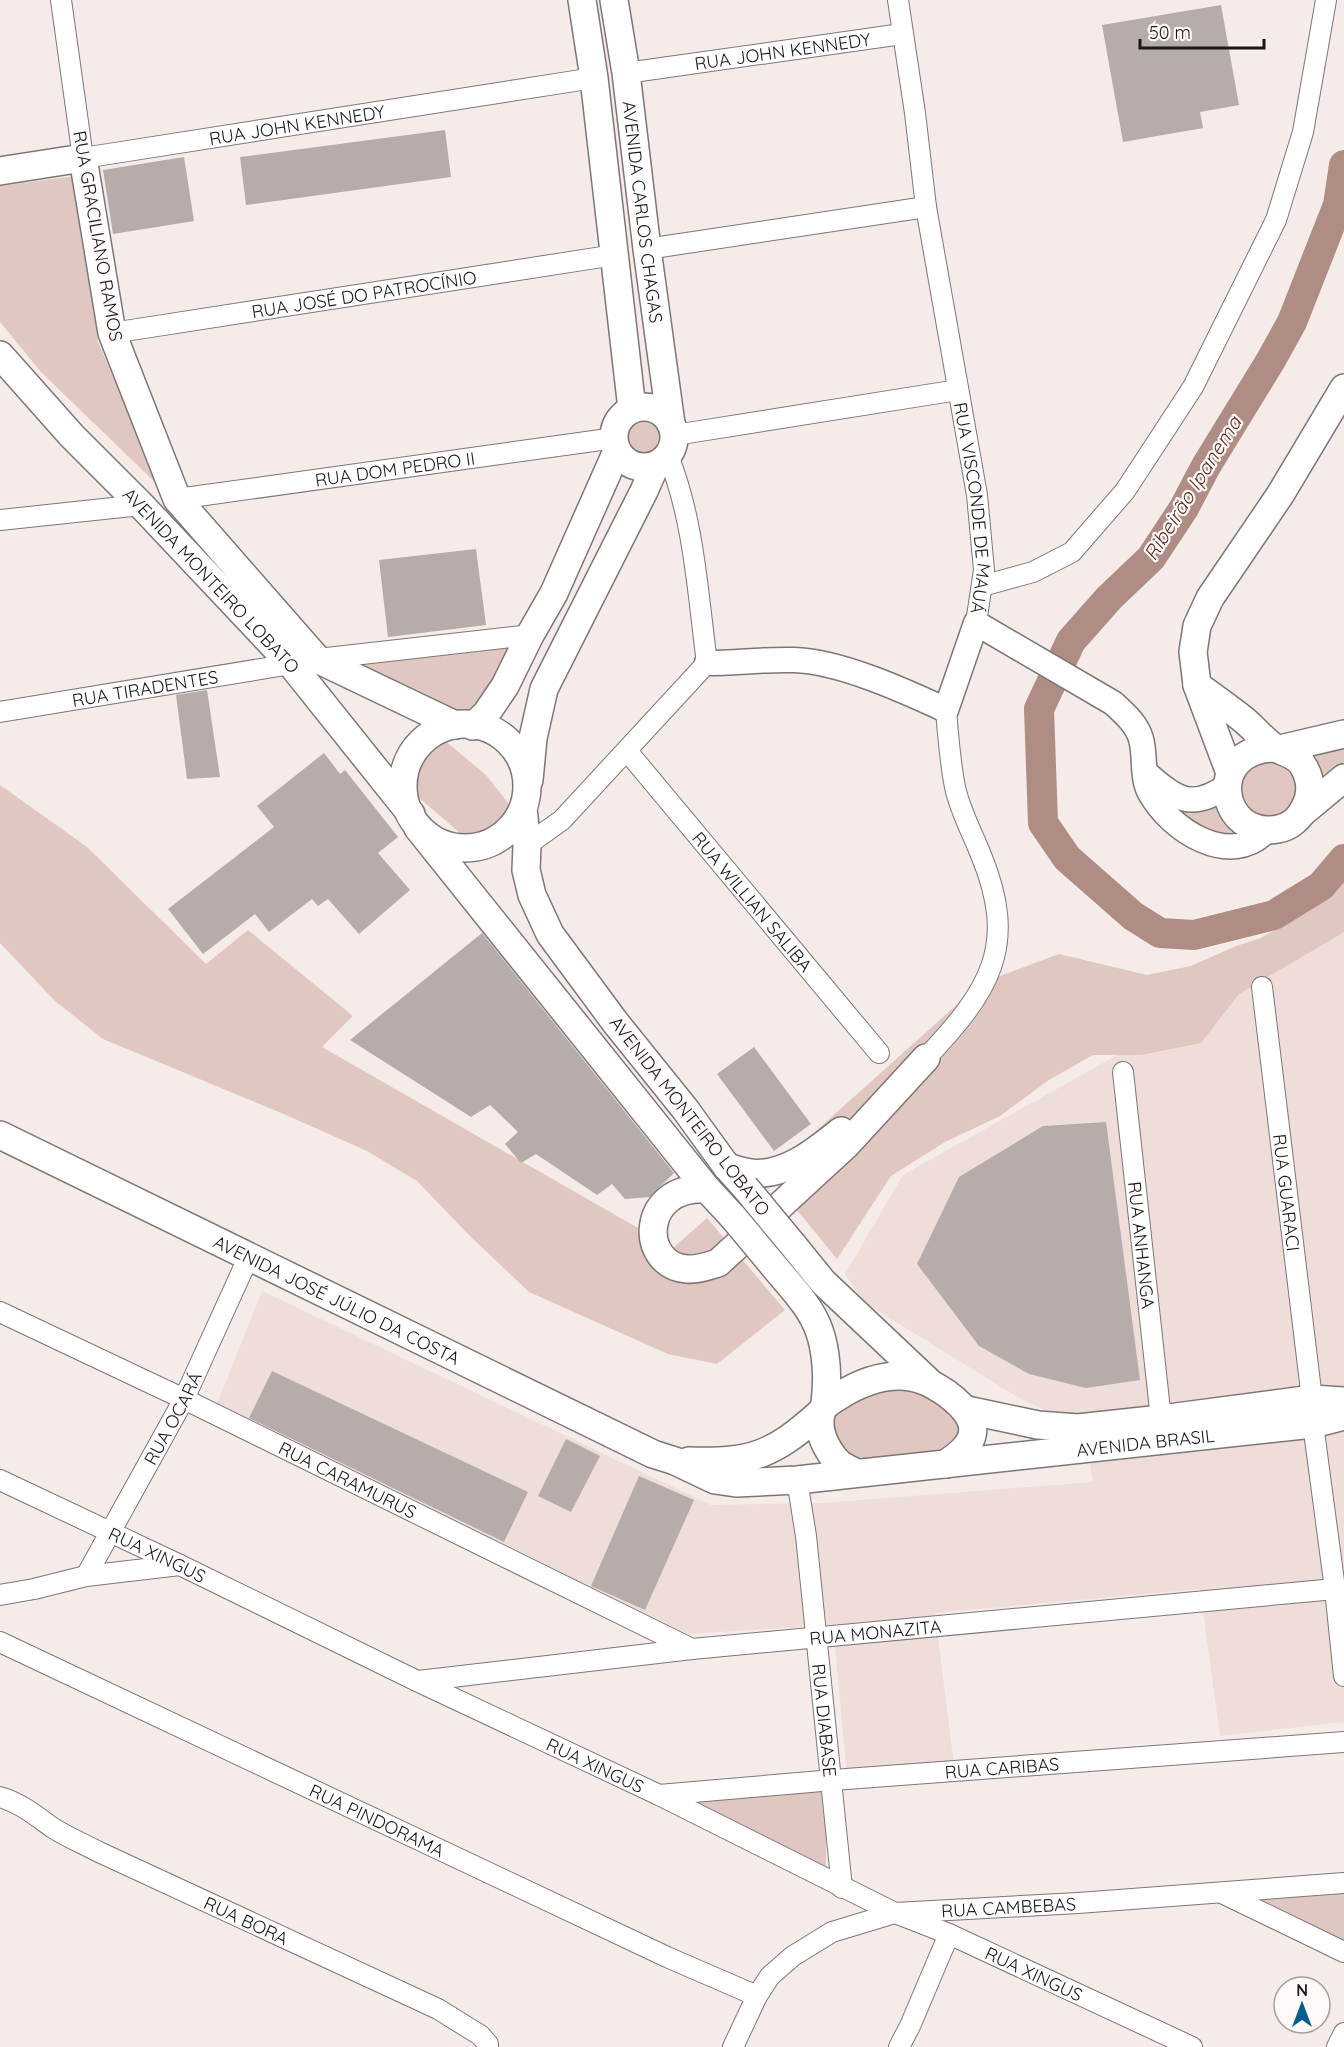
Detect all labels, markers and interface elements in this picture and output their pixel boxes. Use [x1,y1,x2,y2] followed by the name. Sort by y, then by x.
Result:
[1140,12,1264,50] scale bar
[1149,21,1191,44] text: 50 m
[693,27,872,75] street label: RUA JOHN KENNEDY
[207,99,386,150] street label: RUA JOHN KENNEDY
[618,100,669,324] street label: AVENIDA CARLOS CHAGAS
[68,129,128,343] street label: RUA GRACILIANO RAMOS
[250,265,478,323] street label: RUA JOSÉ DO PATROCÍNIO
[949,400,996,616] street label: RUA VISCONDE DE MAUÁ
[1138,410,1247,565] water label: Ribeirão Ipanema
[313,446,476,491] street label: RUA DOM PEDRO II
[118,482,305,678] street label: AVENIDA MONTEIRO LOBATO
[70,665,220,711] street label: RUA TIRADENTES
[687,827,818,977] street label: RUA WILLIAN SALIBA
[605,1012,775,1220] street label: AVENIDA MONTEIRO LOBATO
[1268,1133,1305,1252] street label: RUA GUARACI
[1124,1180,1160,1310] street label: RUA ANHANGA
[210,1230,464,1370] street label: AVENIDA JOSÉ JÚLIO DA COSTA
[138,1368,207,1469] street label: RUA OCARÁ
[1075,1423,1216,1461] street label: AVENIDA BRASIL
[275,1436,420,1523] street label: RUA CARAMURUS
[105,1521,210,1587] street label: RUA XINGUS
[808,1614,943,1649] street label: RUA MONAZITA
[808,1662,842,1778] street label: RUA DIABASE
[543,1732,648,1798] street label: RUA XINGUS
[944,1752,1060,1783] street label: RUA CARIBAS
[306,1778,449,1862] street label: RUA PINDORAMA
[200,1891,293,1950] street label: RUA BORA
[941,1892,1077,1922] street label: RUA CAMBEBAS
[982,1941,1087,2006] street label: RUA XINGUS
[1272,1975,1332,2035] north arrow
[1296,1980,1308,2000] text: N

